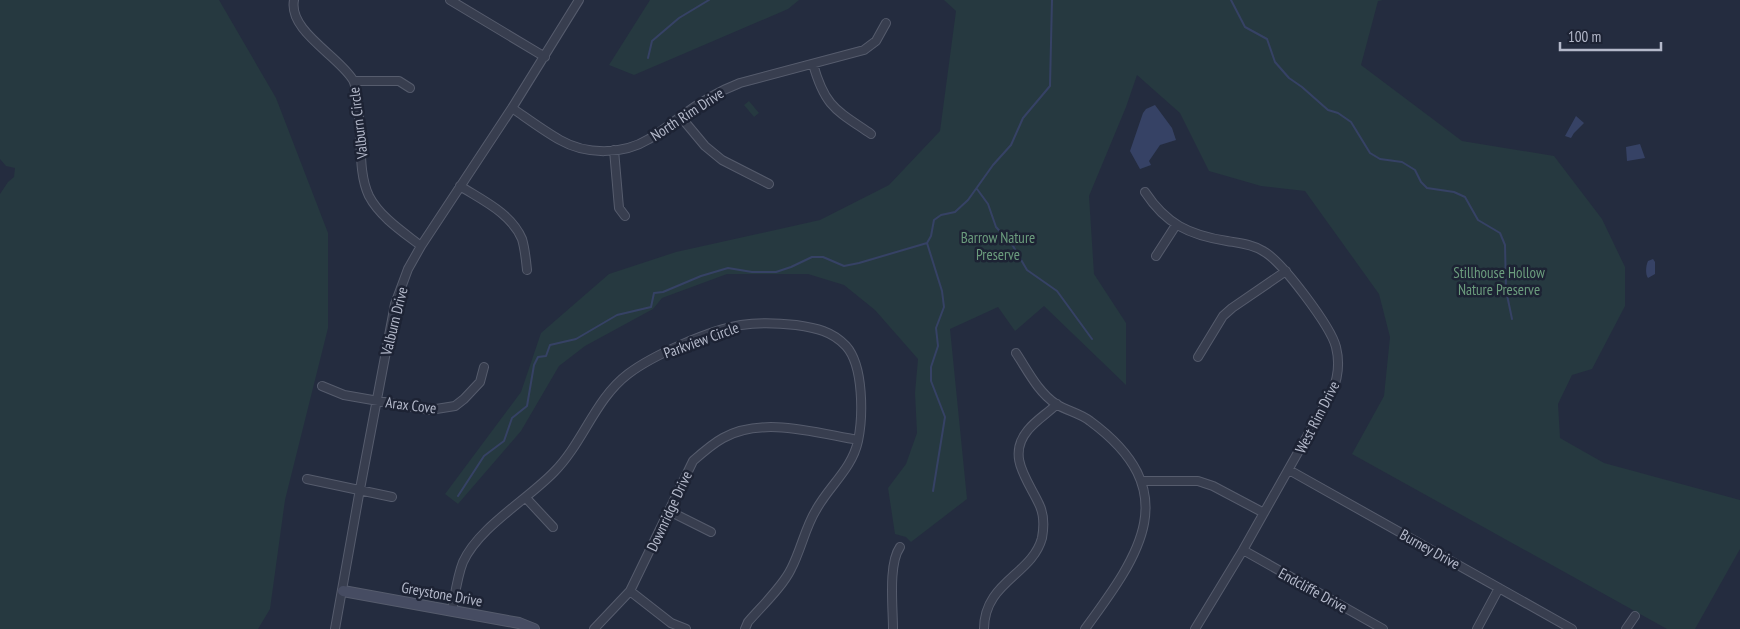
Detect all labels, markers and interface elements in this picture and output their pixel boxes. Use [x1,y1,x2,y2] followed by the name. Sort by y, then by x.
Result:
[1560,20,1661,52] scale bar
[1568,27,1601,46] text: 100 m
[647,83,727,145] street label: North Rim Drive
[344,86,372,161] street label: Valburn Circle
[961,228,1035,264] park label: Barrow Nature Preserve
[1453,263,1545,299] park label: Stillhouse Hollow Nature Preserve
[376,285,412,358] street label: Valburn Drive
[661,318,741,362] street label: Parkview Circle
[1291,378,1343,456] street label: West Rim Drive
[385,392,437,418] street label: Arax Cove
[642,468,696,554] street label: Downridge Drive
[1397,525,1463,573] street label: Burney Drive
[1275,563,1351,617] street label: Endcliffe Drive
[400,578,484,610] street label: Greystone Drive

